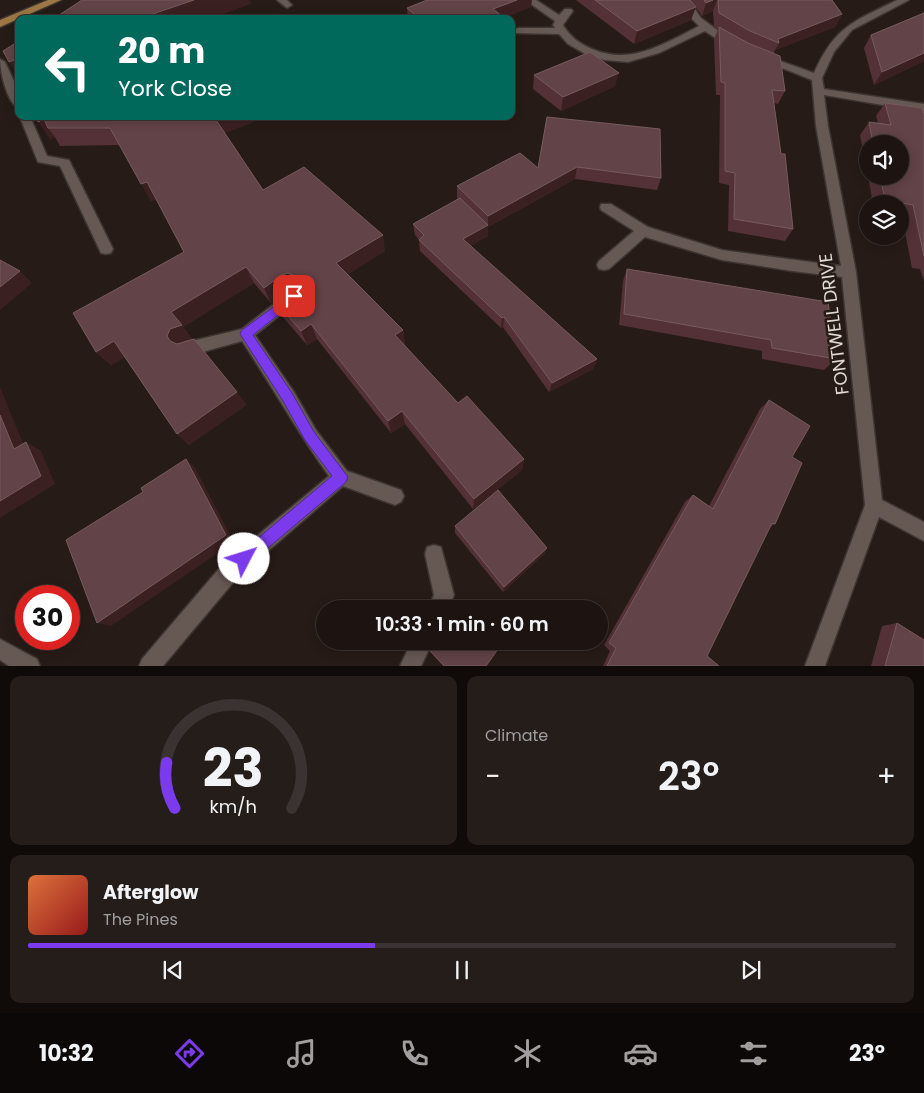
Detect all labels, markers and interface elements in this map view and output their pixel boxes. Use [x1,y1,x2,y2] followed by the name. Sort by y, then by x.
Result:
[118,26,205,75] text: 20 m
[35,35,100,100] icon: left
[118,73,232,104] text: York Close
[859,135,909,245] map controls
[859,135,909,185] button: sound
[859,195,909,245] button: layers
[812,252,855,396] street label: FONTWELL DRIVE
[273,275,315,317] pin
[280,282,308,310] icon: arrive
[217,532,269,584] position arrow
[15,585,80,650] speed limit sign: 30
[375,611,549,638] text: 10:33 · 1 min · 60 m
[485,724,548,747] text: Climate
[203,732,264,805] text: 23
[658,750,719,803] text: 23°
[485,757,500,796] text: −
[877,757,896,796] text: +
[210,794,257,819] text: km/h
[103,879,198,906] text: Afterglow
[103,908,178,931] text: The Pines
[159,956,187,984] icon: previous
[448,956,476,984] icon: pause
[737,956,765,984] icon: next
[172,1036,207,1071] icon: directions
[284,1036,319,1071] icon: music
[397,1036,432,1071] icon: phone
[510,1036,545,1071] icon: climate
[623,1036,658,1071] icon: car
[736,1036,771,1071] icon: filters
[39,1038,94,1069] text: 10:32
[849,1038,885,1069] text: 23°

